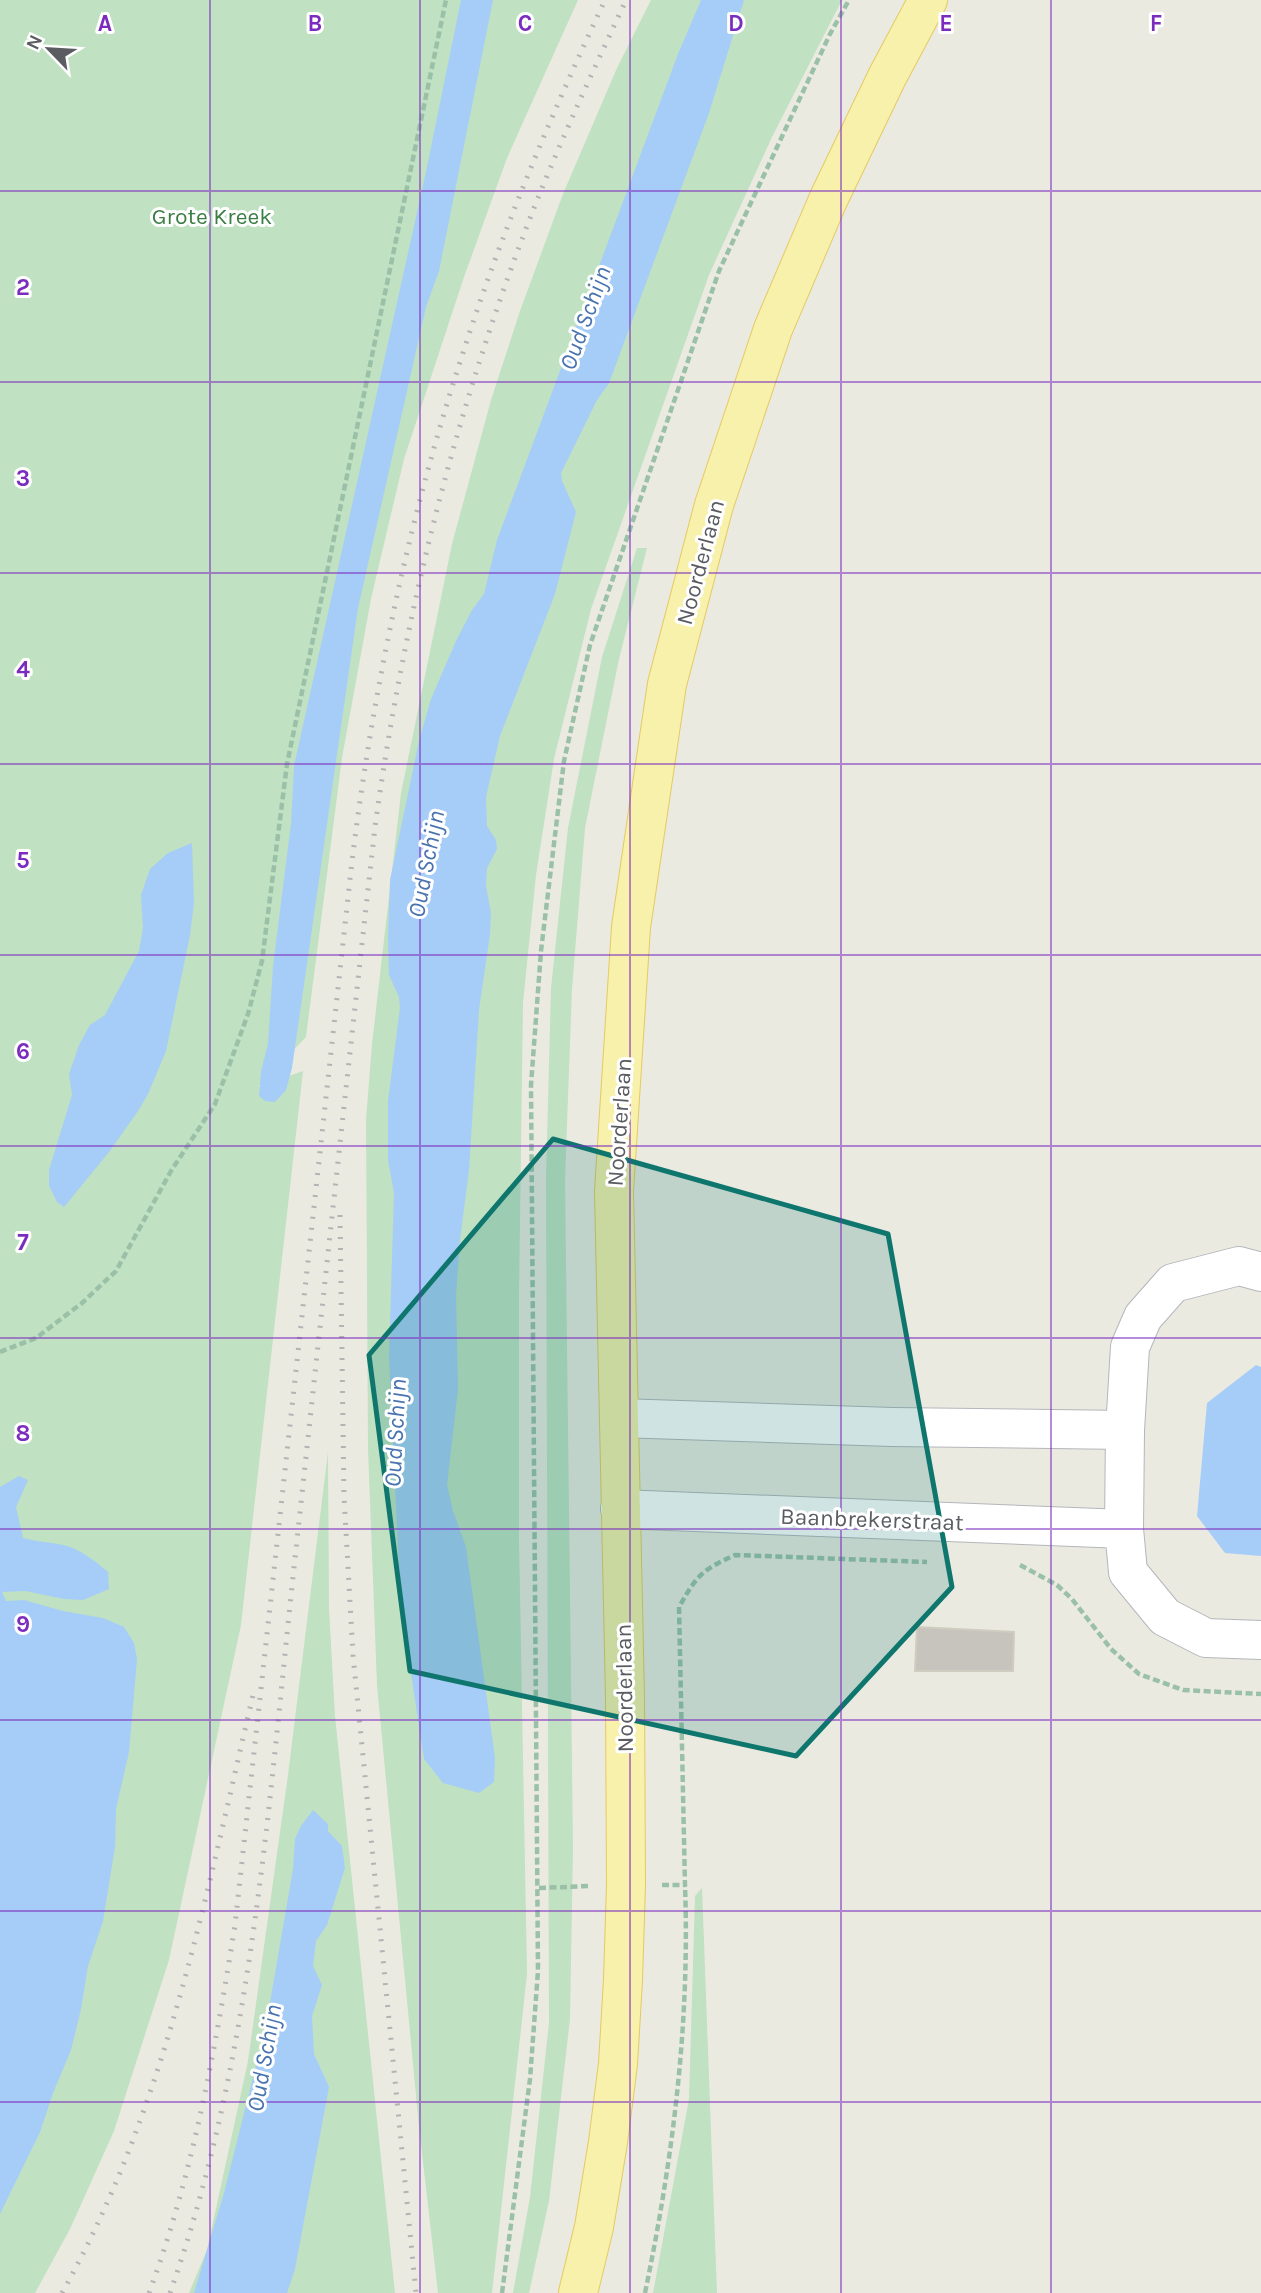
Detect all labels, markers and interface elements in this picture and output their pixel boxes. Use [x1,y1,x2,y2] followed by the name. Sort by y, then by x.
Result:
[98,10,112,37] text: A
[308,10,322,37] text: B
[518,10,532,37] text: C
[728,10,744,37] text: D
[939,10,953,37] text: E
[1150,10,1162,37] text: F
[14,14,84,84] north arrow
[22,31,47,53] text: N
[152,203,272,230] park label: Grote Kreek
[553,262,617,374] water label: Oud Schijn
[16,274,30,301] text: 2
[16,465,30,492] text: 3
[671,497,730,628] street label: Noorderlaan
[16,656,30,683] text: 4
[402,808,450,920] water label: Oud Schijn
[16,847,30,874] text: 5
[16,1038,30,1065] text: 6
[602,1057,637,1187] street label: Noorderlaan
[17,1229,29,1256] text: 7
[378,1378,412,1488] water label: Oud Schijn
[16,1420,30,1447] text: 8
[780,1503,964,1536] street label: Baanbrekerstraat
[16,1611,30,1638] text: 9
[610,1623,639,1753] street label: Noorderlaan
[241,2002,287,2114] water label: Oud Schijn

